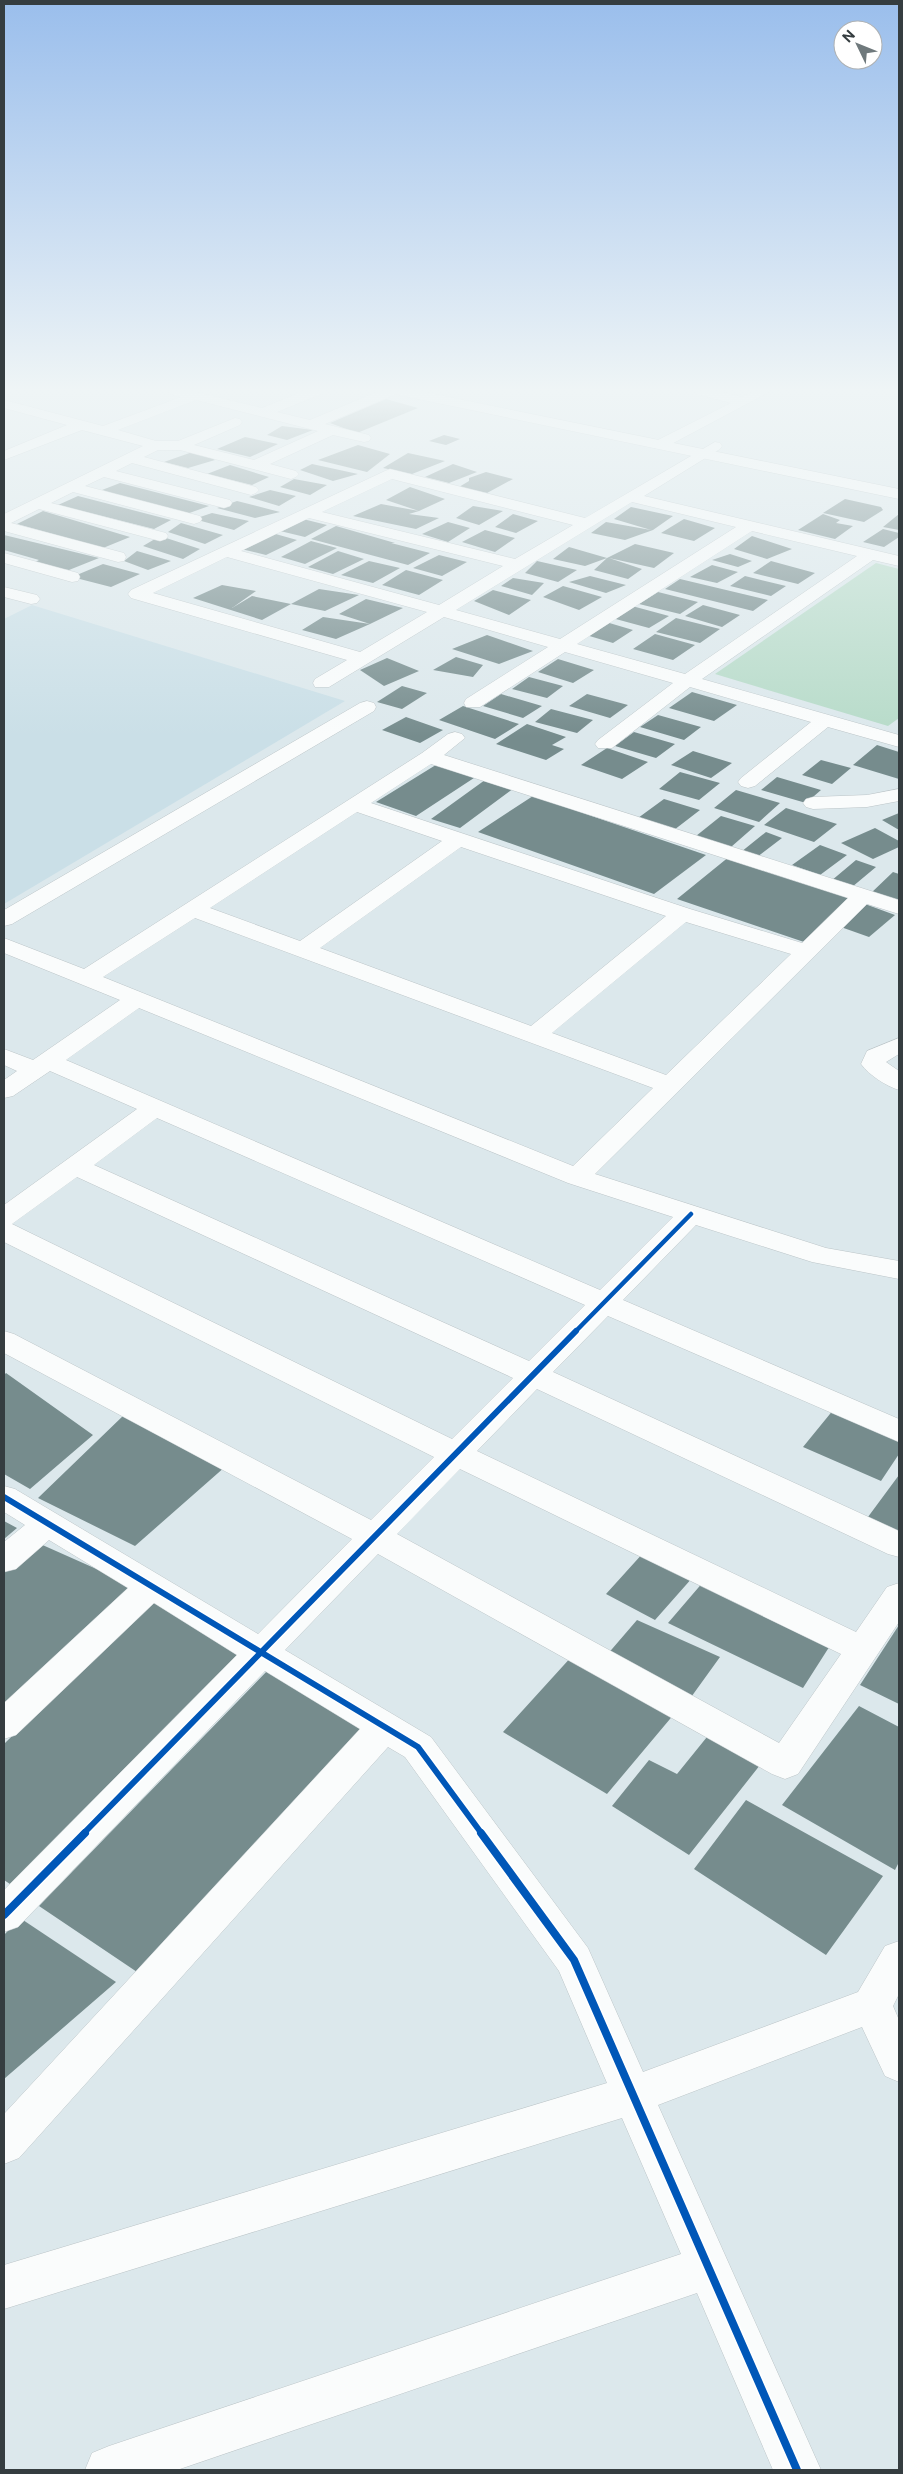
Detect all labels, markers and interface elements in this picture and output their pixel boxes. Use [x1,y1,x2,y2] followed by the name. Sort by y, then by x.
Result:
[833,20,883,70] north arrow
[839,27,858,46] text: N

